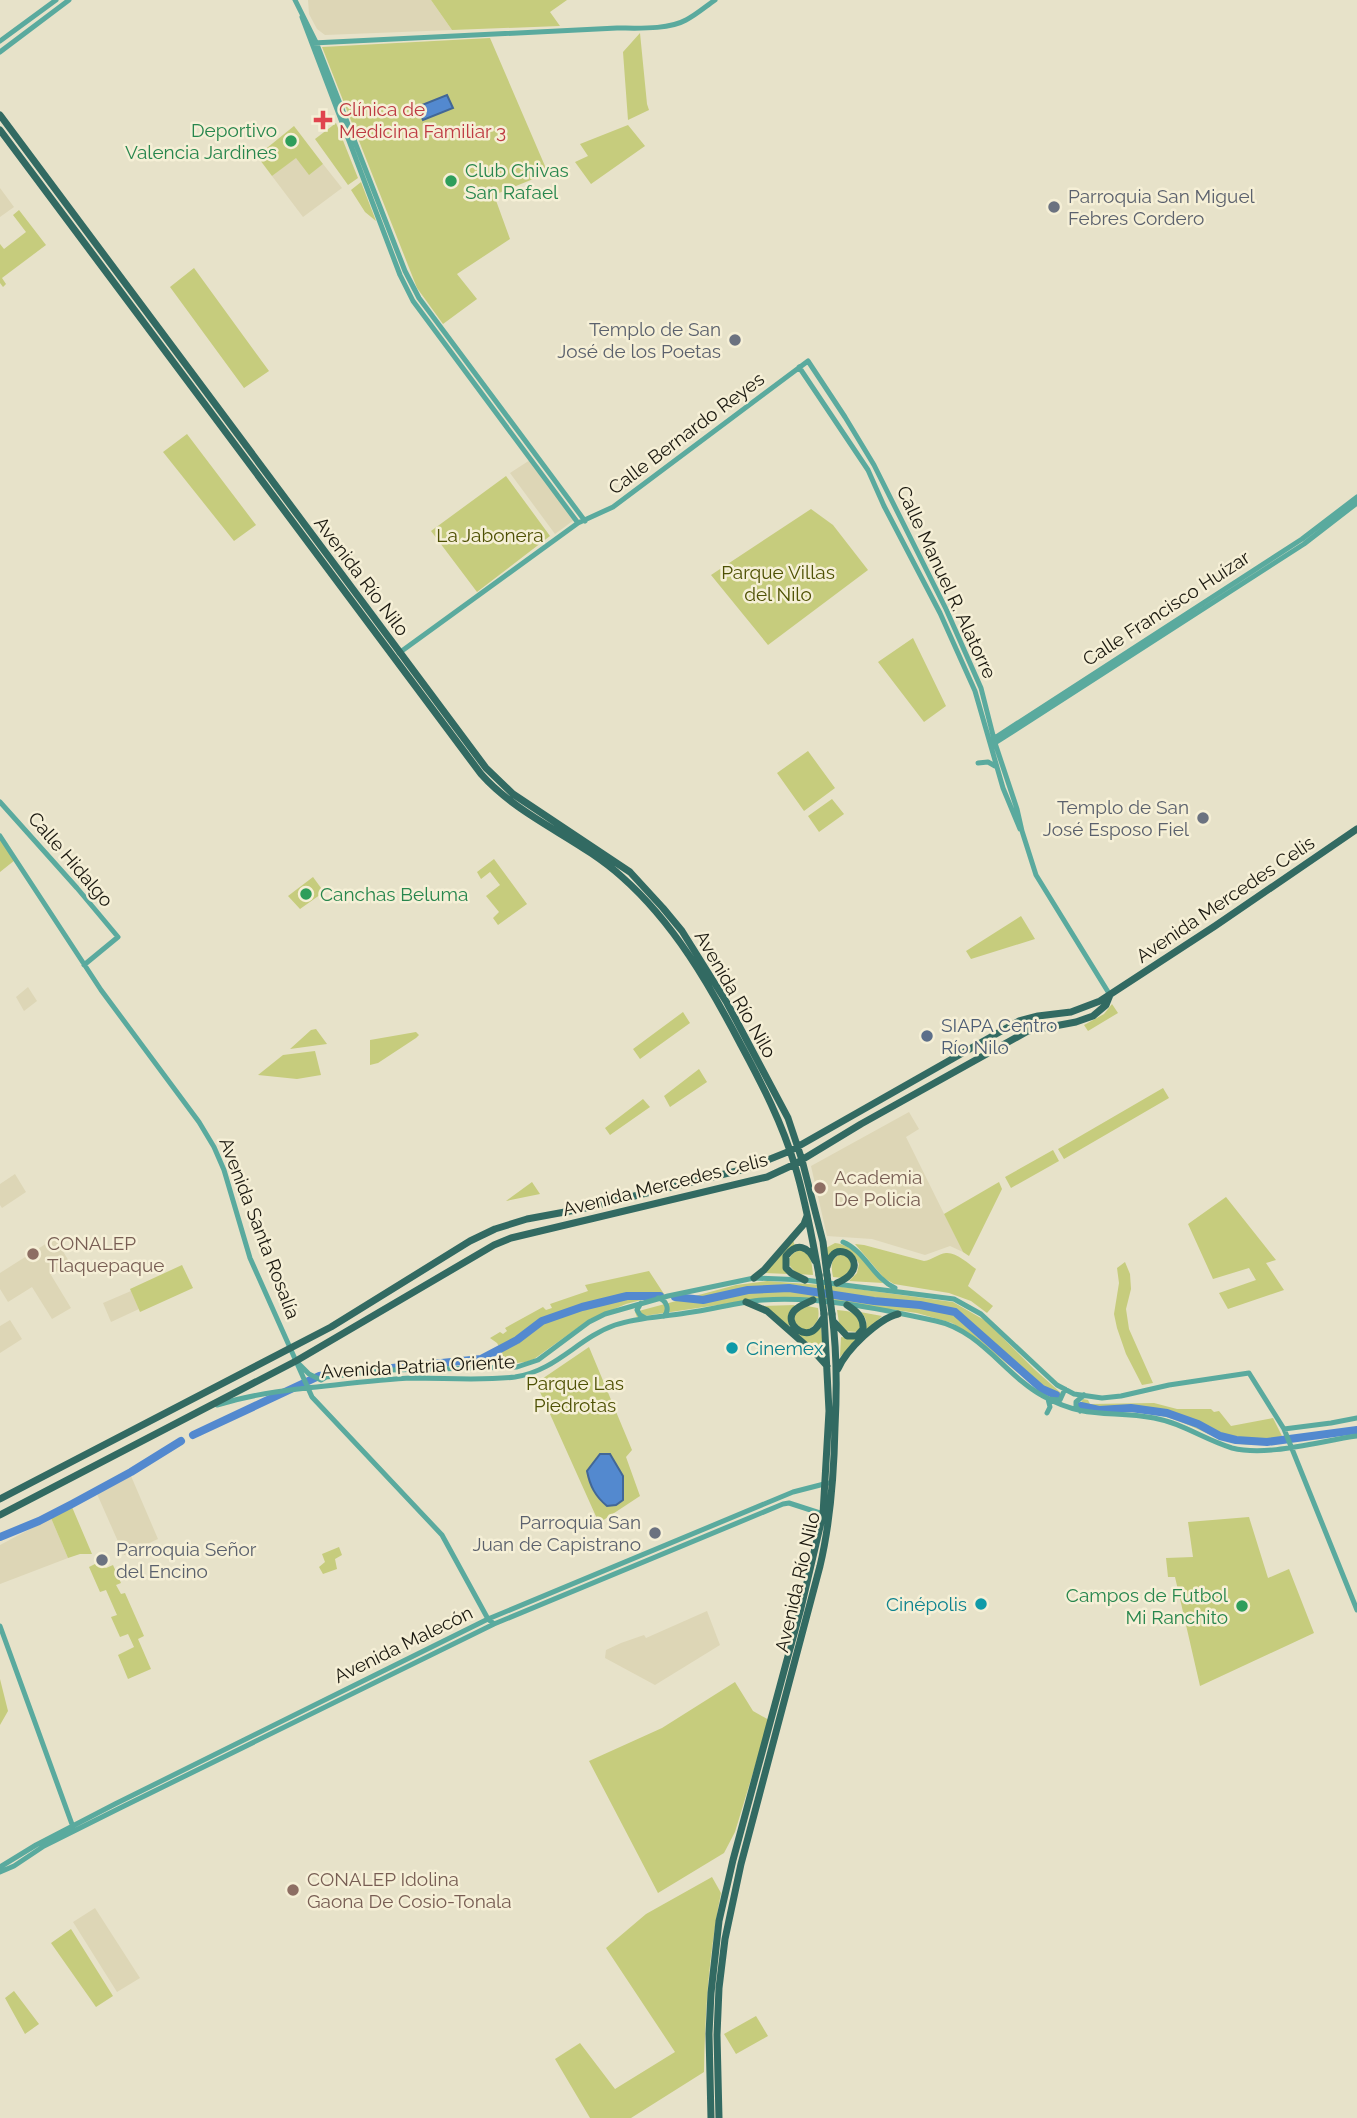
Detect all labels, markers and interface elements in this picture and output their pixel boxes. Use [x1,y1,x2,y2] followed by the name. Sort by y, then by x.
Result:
[339,98,506,142] place label: Clínica de Medicina Familiar 3
[313,110,333,130] marker: Clínica de Medicina Familiar 3
[125,119,277,163] place label: Deportivo Valencia Jardines
[283,133,299,149] marker: Deportivo Valencia Jardines
[465,159,569,203] place label: Club Chivas San Rafael
[443,173,459,189] marker: Club Chivas San Rafael
[1068,185,1256,229] place label: Parroquia San Miguel Febres Cordero
[1046,199,1062,215] marker: Parroquia San Miguel Febres Cordero
[557,318,721,362] place label: Templo de San José de los Poetas
[727,332,743,348] marker: Templo de San José de los Poetas
[604,367,768,499] street label: Calle Bernardo Reyes
[893,482,1001,682] street label: Calle Manuel R. Alatorre
[310,512,414,640] street label: Avenida Río Nilo
[436,524,544,546] park label: La Jabonera
[1079,546,1254,670] street label: Calle Francisco Huízar
[721,561,835,605] park label: Parque Villas del Nilo
[1043,796,1190,840] place label: Templo de San José Esposo Fiel
[24,807,118,911] street label: Calle Hidalgo
[1195,810,1211,826] marker: Templo de San José Esposo Fiel
[1132,831,1318,967] street label: Avenida Mercedes Celis
[320,883,468,905] place label: Canchas Beluma
[298,886,314,902] marker: Canchas Beluma
[691,926,781,1062] street label: Avenida Río Nilo
[941,1014,1057,1058] place label: SIAPA Centro Río Nilo
[919,1028,935,1044] marker: SIAPA Centro Río Nilo
[215,1134,305,1322] street label: Avenida Santa Rosalía
[560,1148,770,1220] street label: Avenida Mercedes Celis
[834,1166,922,1210] place label: Academia De Policia
[812,1180,828,1196] marker: Academia De Policia
[47,1232,165,1276] place label: CONALEP Tlaquepaque
[25,1246,41,1262] marker: CONALEP Tlaquepaque
[746,1337,824,1359] place label: Cinemex
[724,1340,740,1356] marker: Cinemex
[320,1350,516,1382] street label: Avenida Patria Oriente
[526,1372,624,1416] park label: Parque Las Piedrotas
[770,1510,824,1654] street label: Avenida Río Nilo
[472,1511,641,1555] place label: Parroquia San Juan de Capistrano
[647,1525,663,1541] marker: Parroquia San Juan de Capistrano
[116,1538,257,1582] place label: Parroquia Señor del Encino
[94,1552,110,1568] marker: Parroquia Señor del Encino
[1066,1584,1229,1628] place label: Campos de Futbol Mi Ranchito
[886,1593,967,1615] place label: Cinépolis
[973,1596,989,1612] marker: Cinépolis
[1234,1598,1250,1614] marker: Campos de Futbol Mi Ranchito
[330,1601,476,1687] street label: Avenida Malecón
[307,1868,512,1912] place label: CONALEP Idolina Gaona De Cosio-Tonala
[285,1882,301,1898] marker: CONALEP Idolina Gaona De Cosio-Tonala

